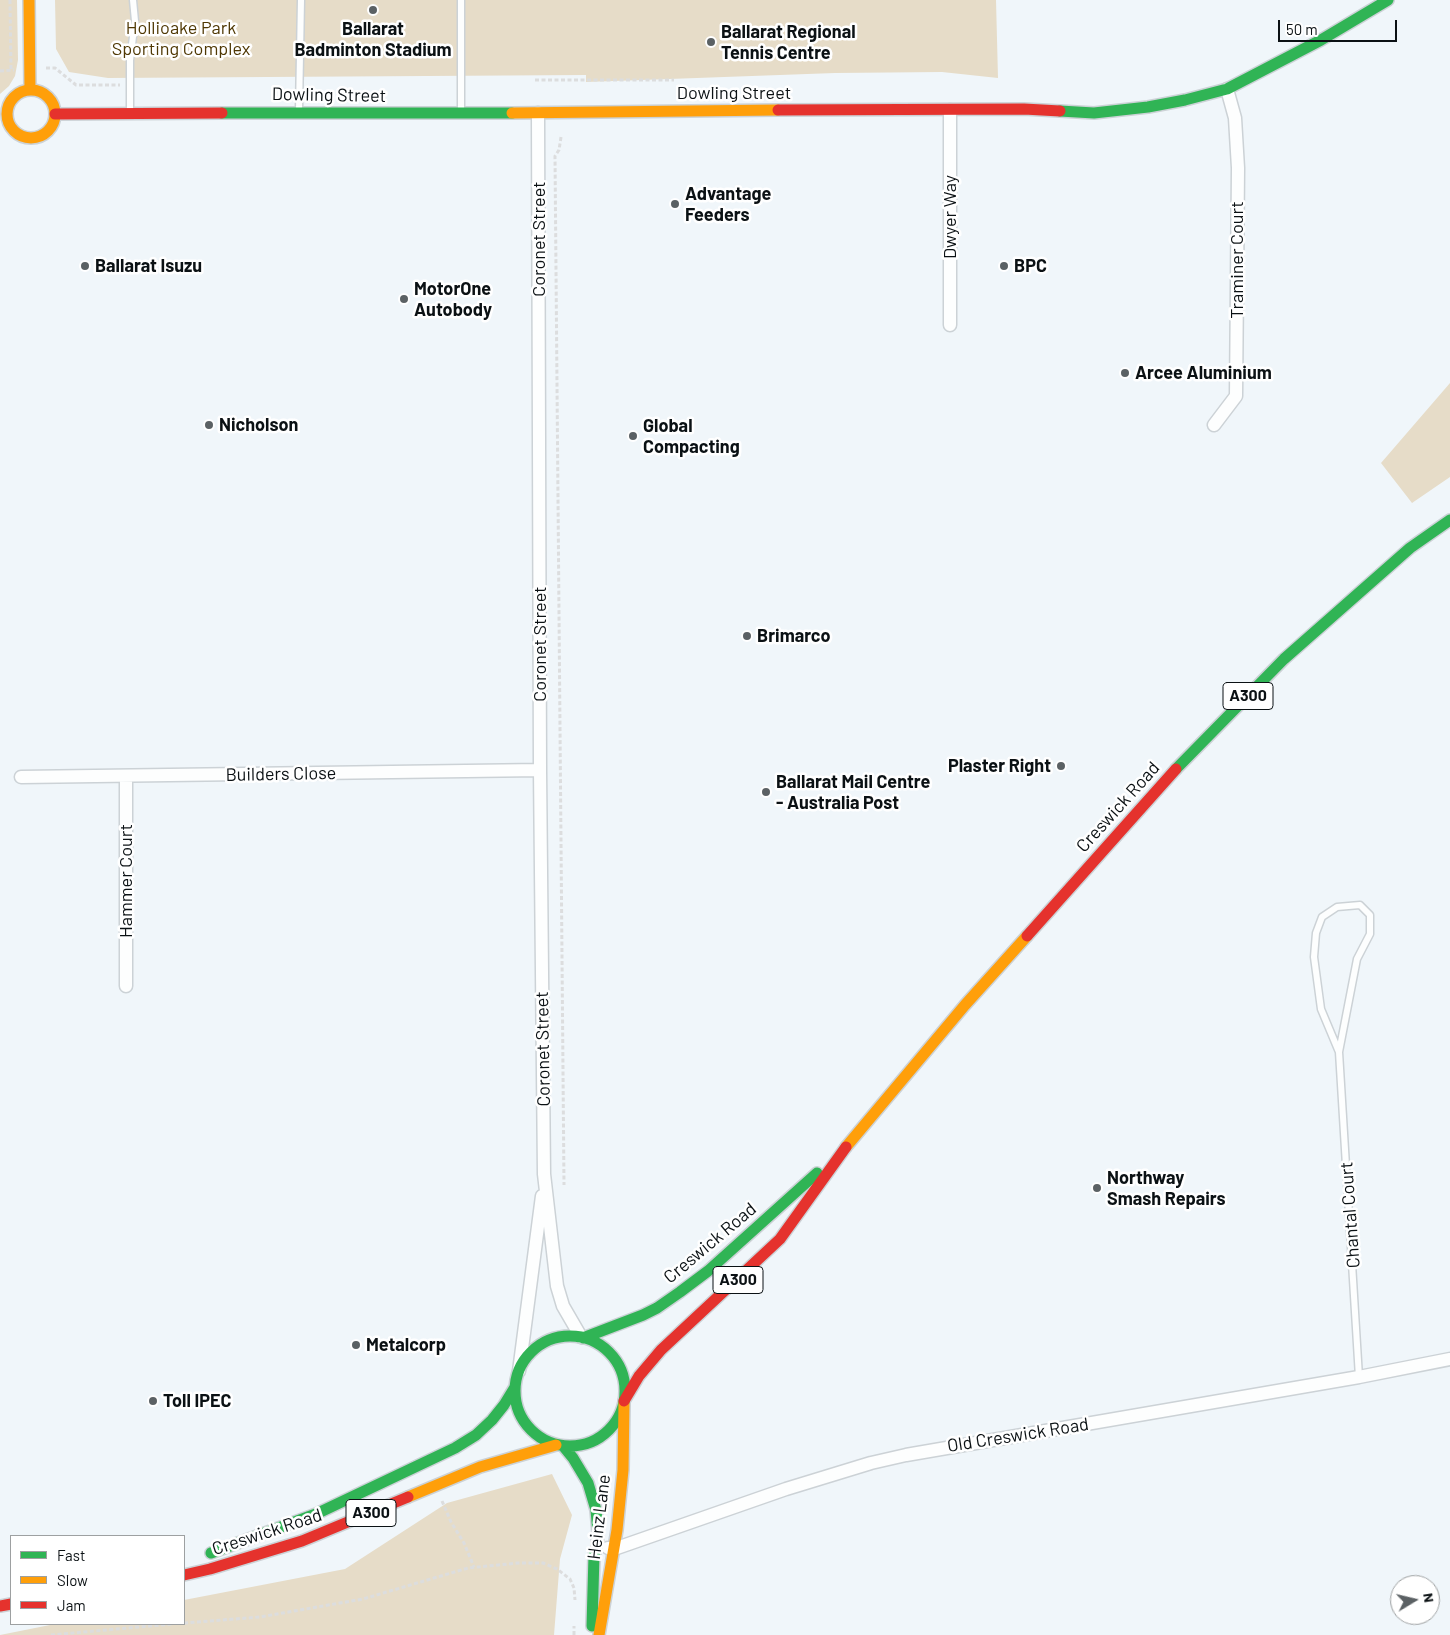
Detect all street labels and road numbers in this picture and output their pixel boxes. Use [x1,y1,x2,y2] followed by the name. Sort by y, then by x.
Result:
[677,82,791,104] street label: Dowling Street
[272,83,386,107] street label: Dowling Street
[939,175,961,259] street label: Dwyer Way
[528,181,550,297] street label: Coronet Street
[1226,201,1248,319] street label: Traminer Court
[529,586,551,702] street label: Coronet Street
[1223,682,1273,709] road number: A300
[1072,757,1164,857] street label: Creswick Road
[225,762,337,786] street label: Builders Close
[115,824,137,938] street label: Hammer Court
[531,991,555,1107] street label: Coronet Street
[1336,1161,1364,1269] street label: Chantal Court
[659,1198,761,1288] street label: Creswick Road
[713,1266,763,1294] road number: A300
[946,1413,1090,1457] street label: Old Creswick Road
[583,1473,615,1561] street label: Heinz Lane
[346,1500,396,1526] road number: A300
[209,1504,325,1560] street label: Creswick Road

